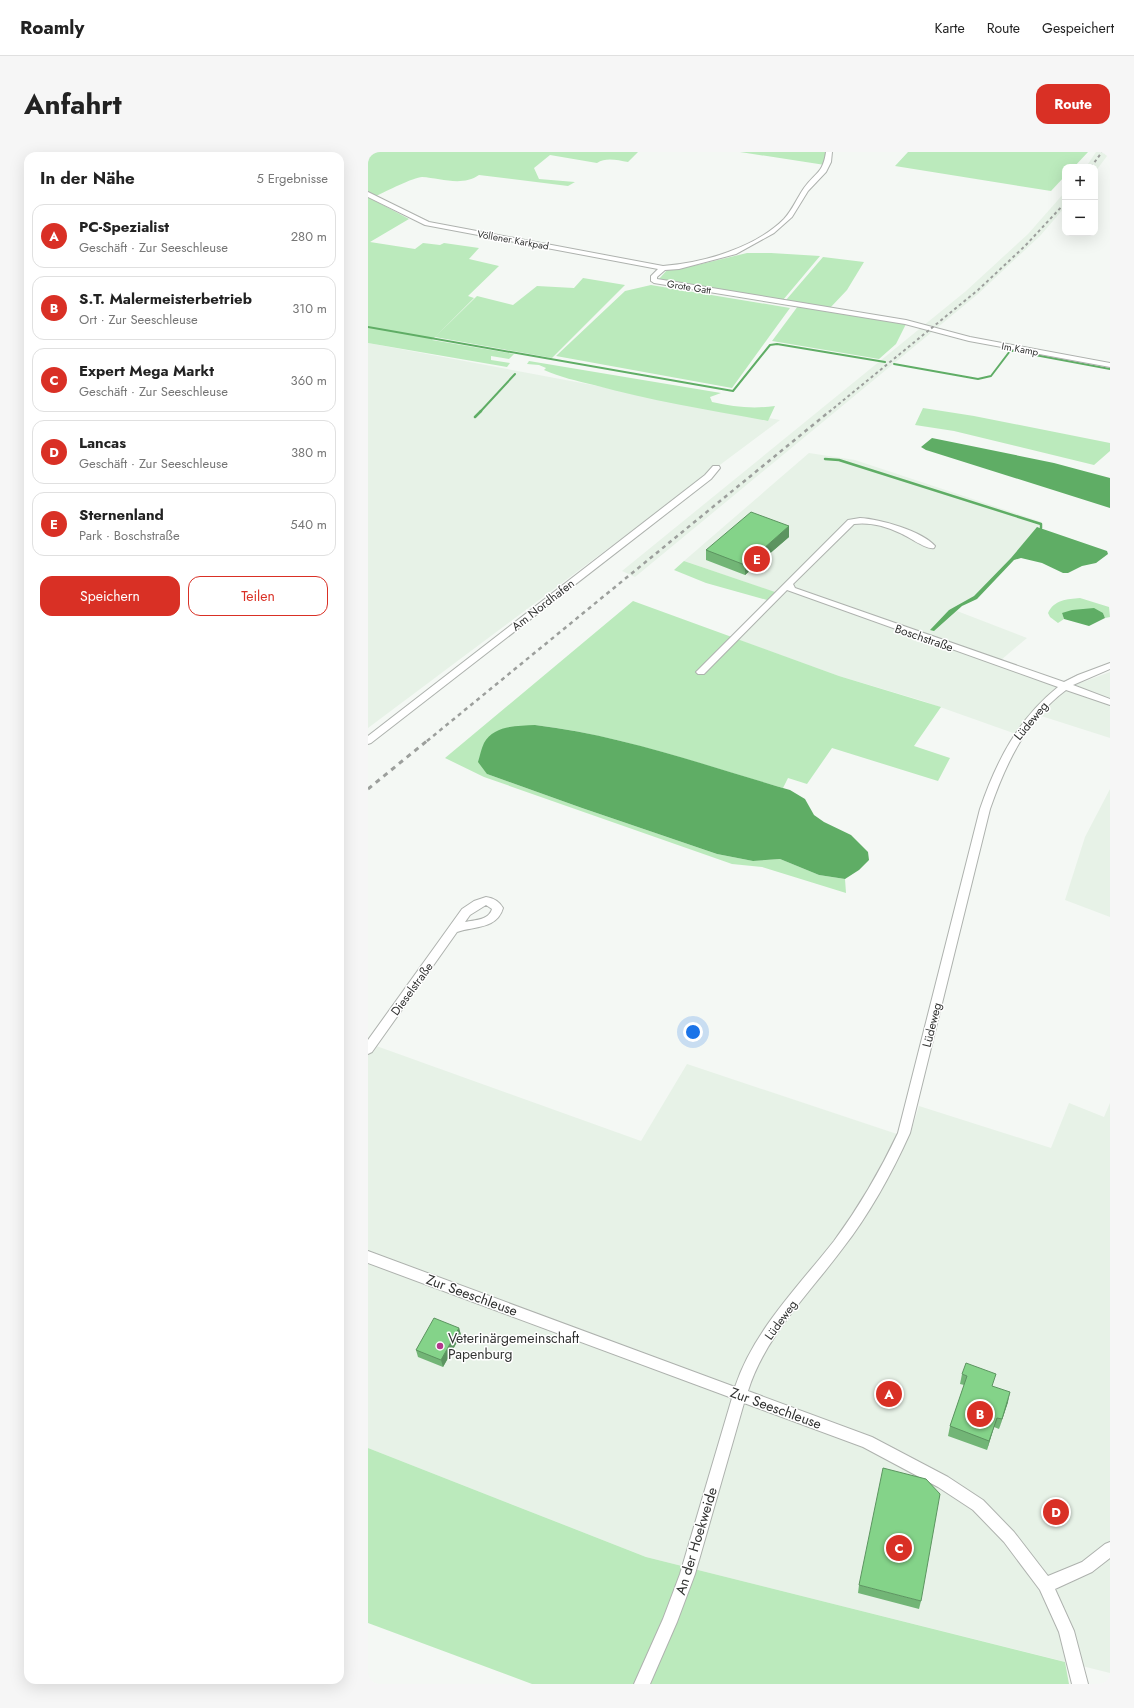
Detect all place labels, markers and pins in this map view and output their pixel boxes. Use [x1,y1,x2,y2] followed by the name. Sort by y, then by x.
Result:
[744,544,770,574] pin: E
[448,1328,580,1364] place label: Veterinärgemeinschaft Papenburg
[435,1341,445,1351] marker: Veterinärgemeinschaft Papenburg
[876,1379,902,1409] pin: A
[967,1399,993,1429] pin: B
[1043,1497,1069,1527] pin: D
[886,1533,912,1563] pin: C

